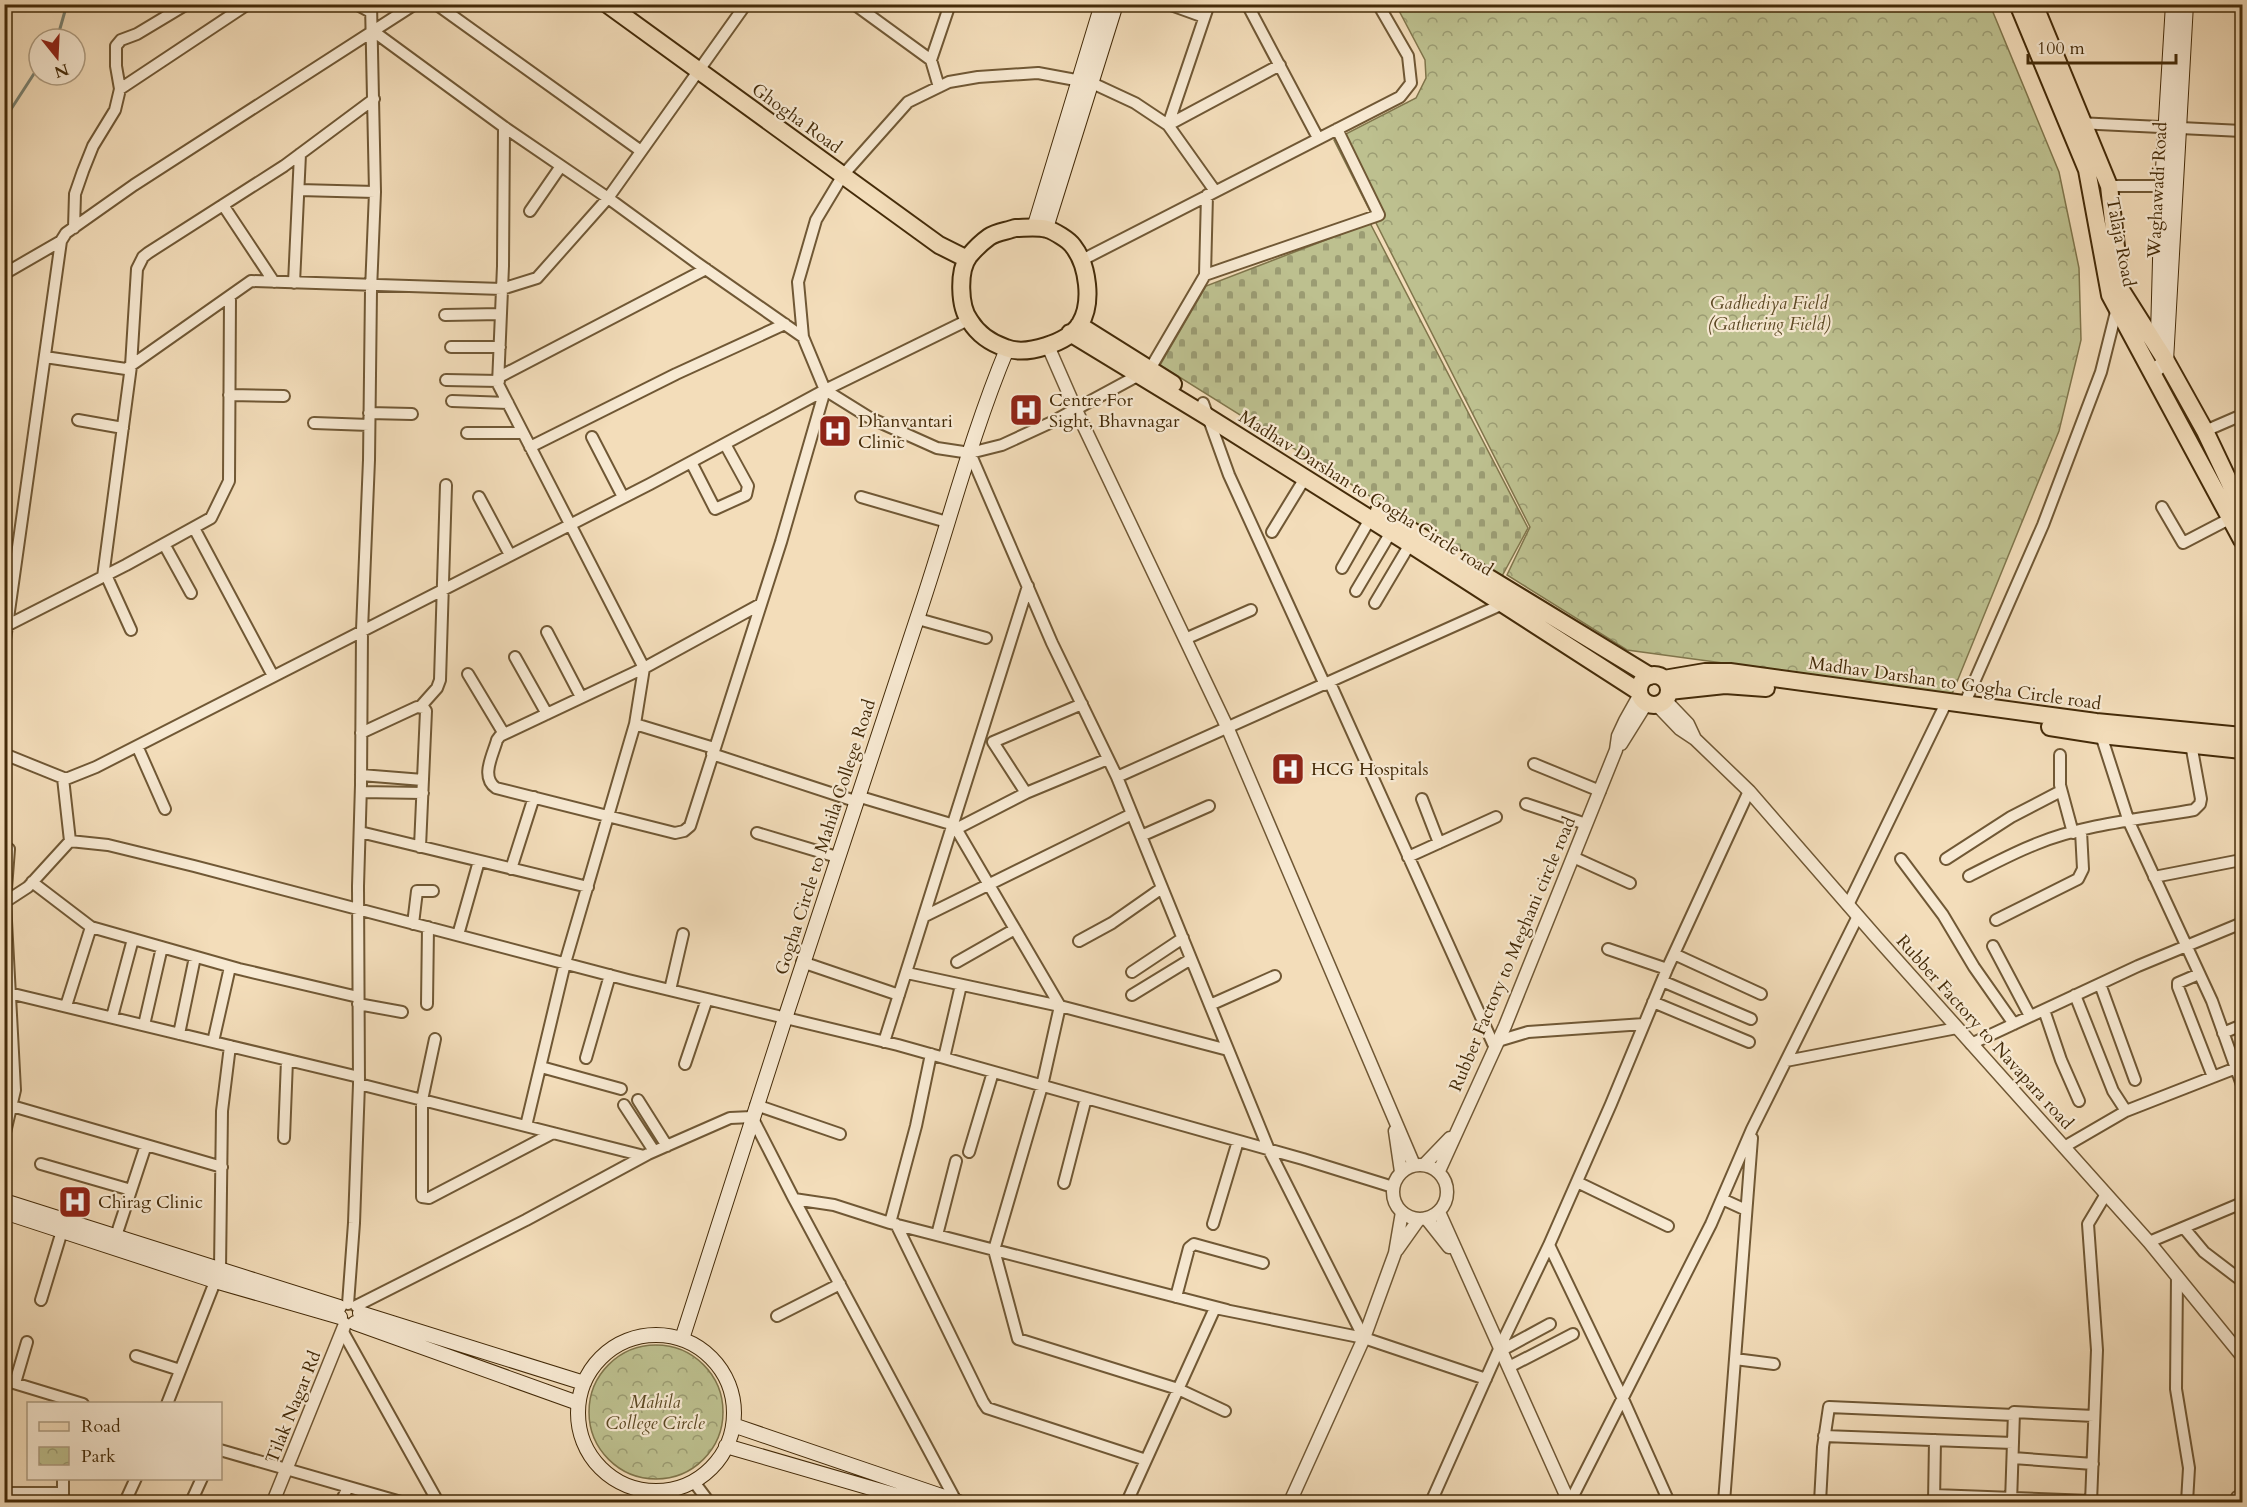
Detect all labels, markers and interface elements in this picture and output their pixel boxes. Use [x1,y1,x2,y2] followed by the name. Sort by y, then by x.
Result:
[27,27,87,87] north arrow
[2028,27,2176,65] scale bar
[2037,36,2085,61] text: 100 m
[51,58,71,83] text: N
[746,77,847,160] street label: Ghogha Road
[2141,121,2174,260] street label: Waghawadi Road
[2100,195,2142,289] street label: Talaja Road
[1707,291,1831,337] park label: Gadhediya Field (Gathering Field)
[1049,388,1180,434] place label: Centre For Sight, Bhavnagar
[1008,392,1044,428] hospital icon: Centre For Sight, Bhavnagar
[1234,405,1498,582] street label: Madhav Darshan to Gogha Circle road
[858,409,953,455] place label: Dhanvantari Clinic
[817,413,853,449] hospital icon: Dhanvantari Clinic
[1807,651,2103,716] street label: Madhav Darshan to Gogha Circle road
[769,696,882,978] street label: Gogha Circle to Mahila College Road
[1270,751,1306,787] hospital icon: HCG Hospitals
[1311,757,1428,782] place label: HCG Hospitals
[1443,813,1582,1095] street label: Rubber Factory to Meghani circle road
[1890,929,2079,1135] street label: Rubber Factory to Navapara road
[57,1184,93,1220] hospital icon: Chirag Clinic
[98,1190,203,1215] place label: Chirag Clinic
[259,1347,328,1467] street label: Tilak Nagar Rd
[605,1390,706,1436] park label: Mahila College Circle
[27,1402,222,1480] legend
[81,1414,121,1439] text: Road
[81,1444,116,1469] text: Park

